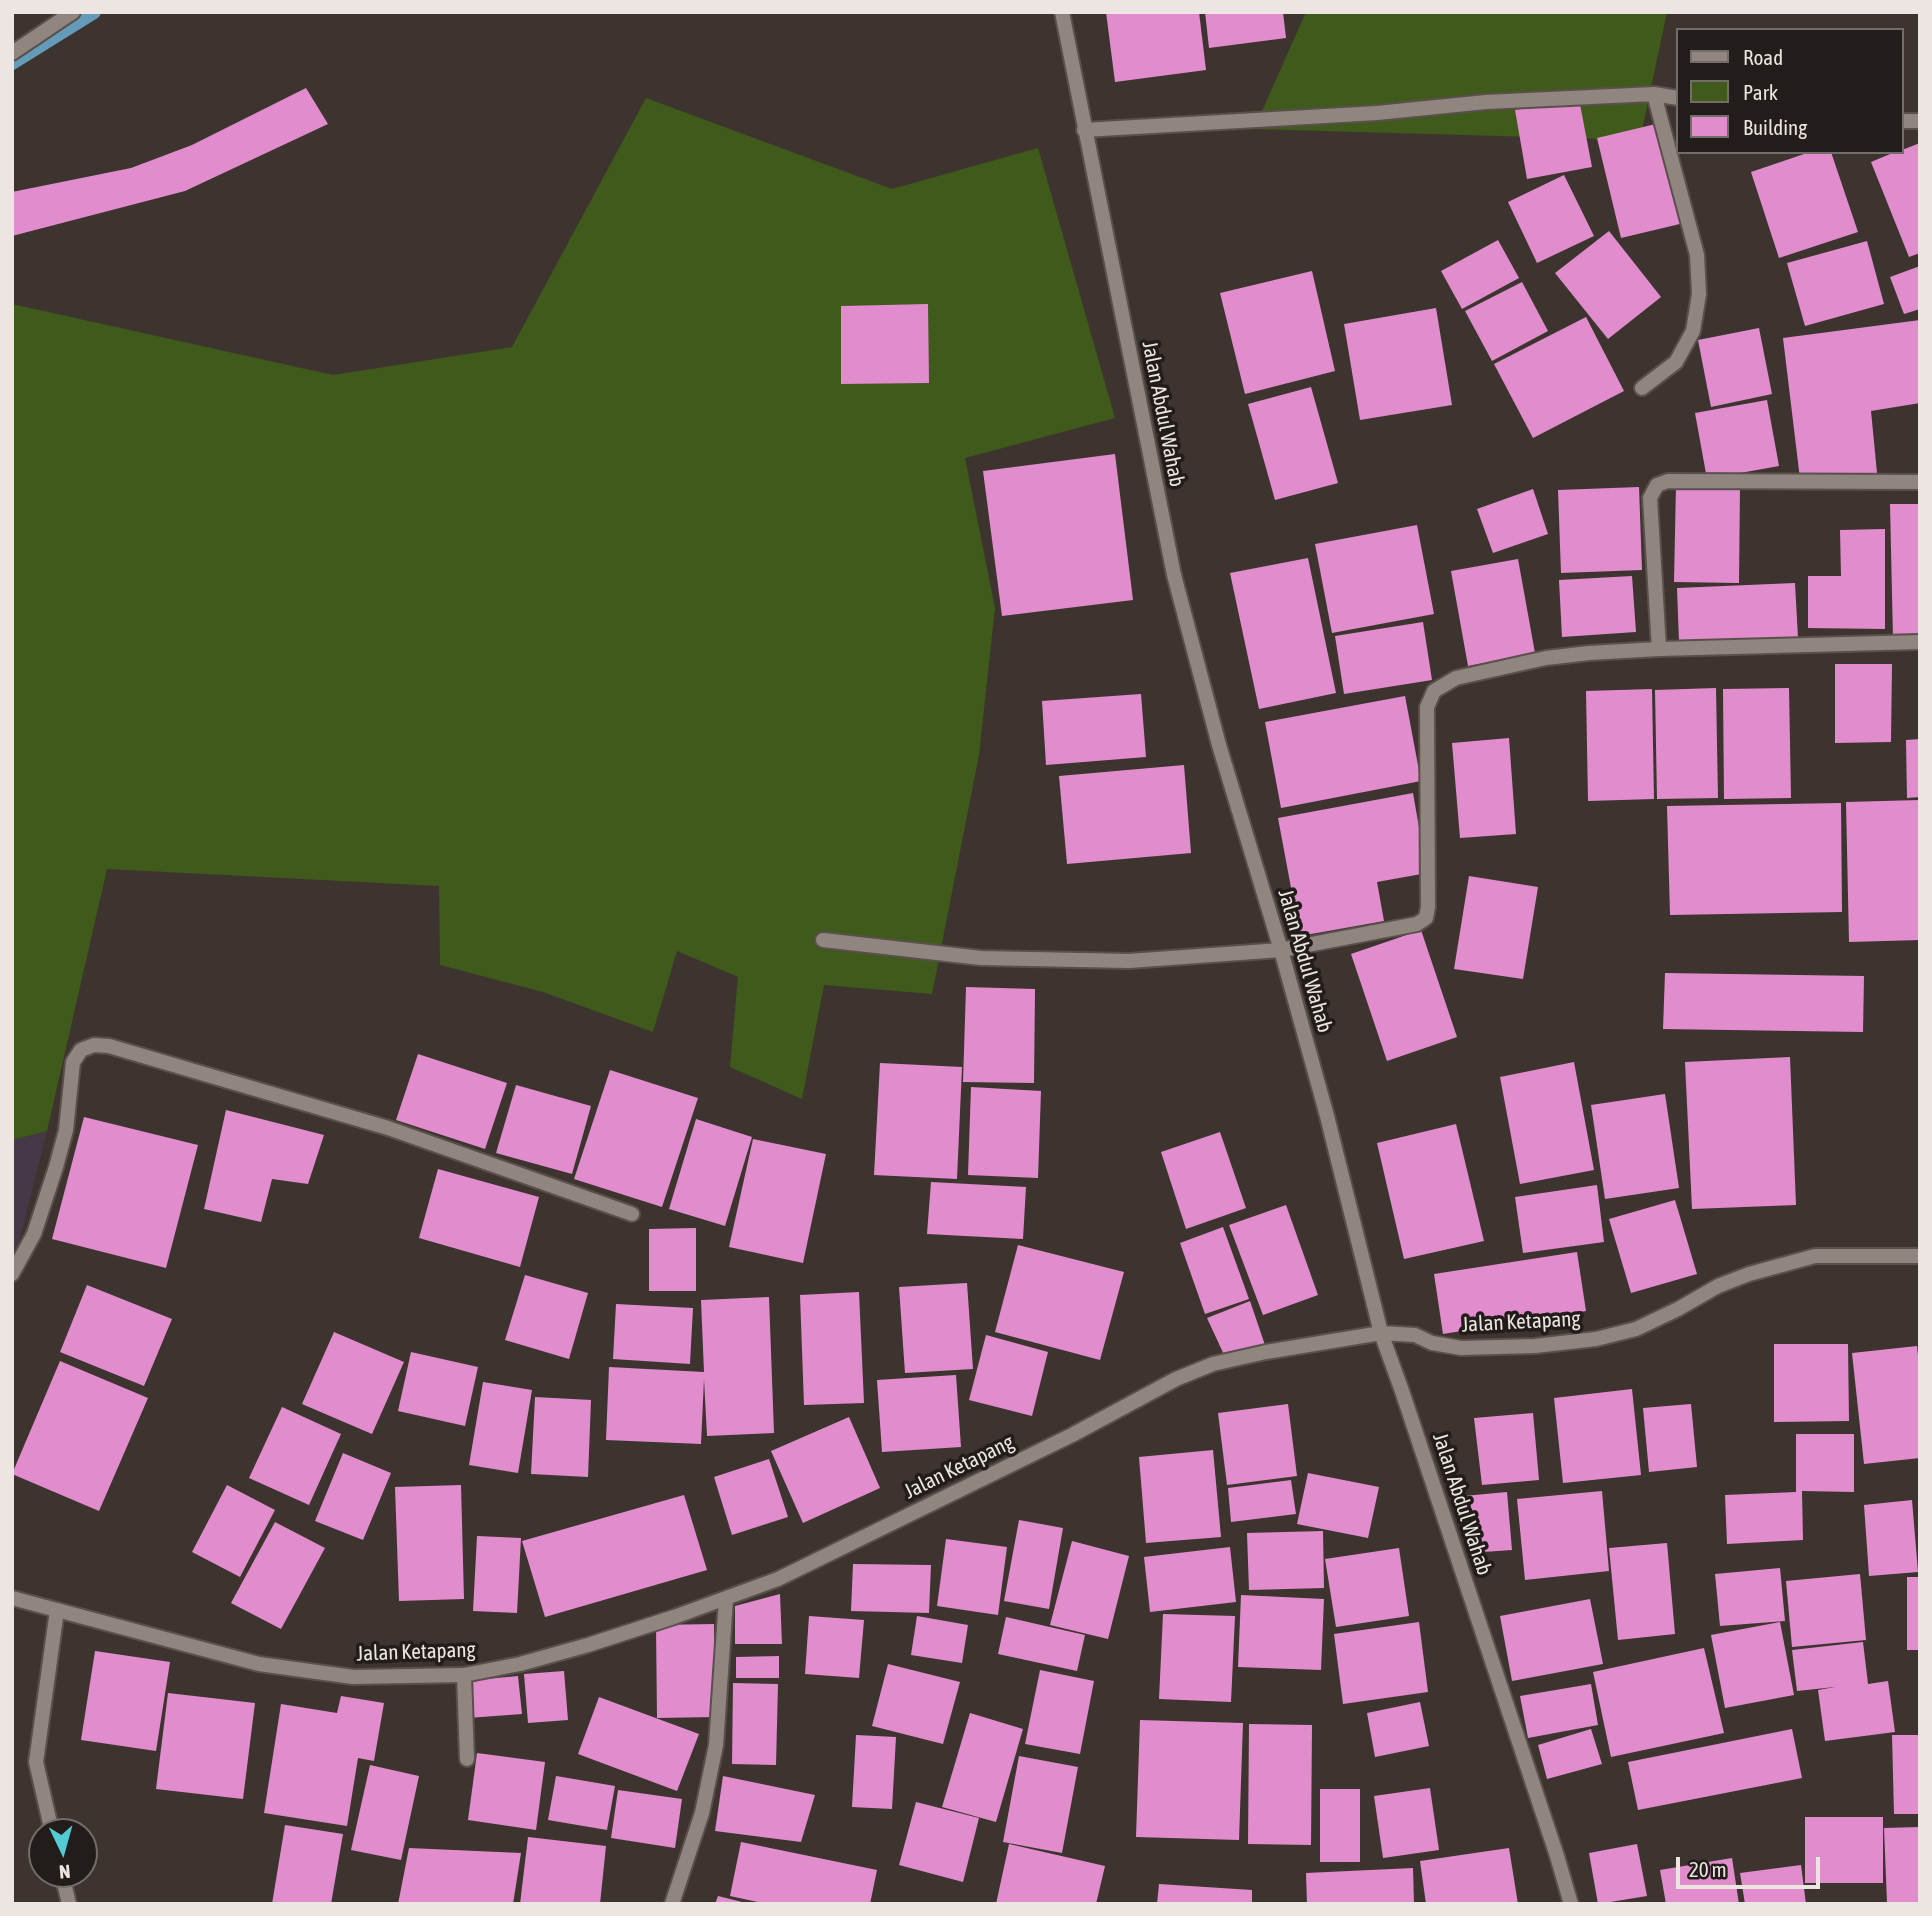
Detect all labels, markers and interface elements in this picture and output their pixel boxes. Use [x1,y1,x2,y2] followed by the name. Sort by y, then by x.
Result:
[1676,28,1904,154] legend
[1743,45,1783,69] text: Road
[1743,80,1778,104] text: Park
[1743,115,1807,139] text: Building
[1137,339,1189,489] street label: Jalan Abdul Wahab
[1273,886,1337,1036] street label: Jalan Abdul Wahab
[1461,1306,1581,1338] street label: Jalan Ketapang
[900,1430,1018,1504] street label: Jalan Ketapang
[1427,1430,1497,1578] street label: Jalan Abdul Wahab
[356,1637,476,1667] street label: Jalan Ketapang
[28,1818,98,1888] north arrow
[1680,1842,1824,1886] scale bar
[1689,1857,1727,1881] text: 20 m
[58,1860,71,1883] text: N

